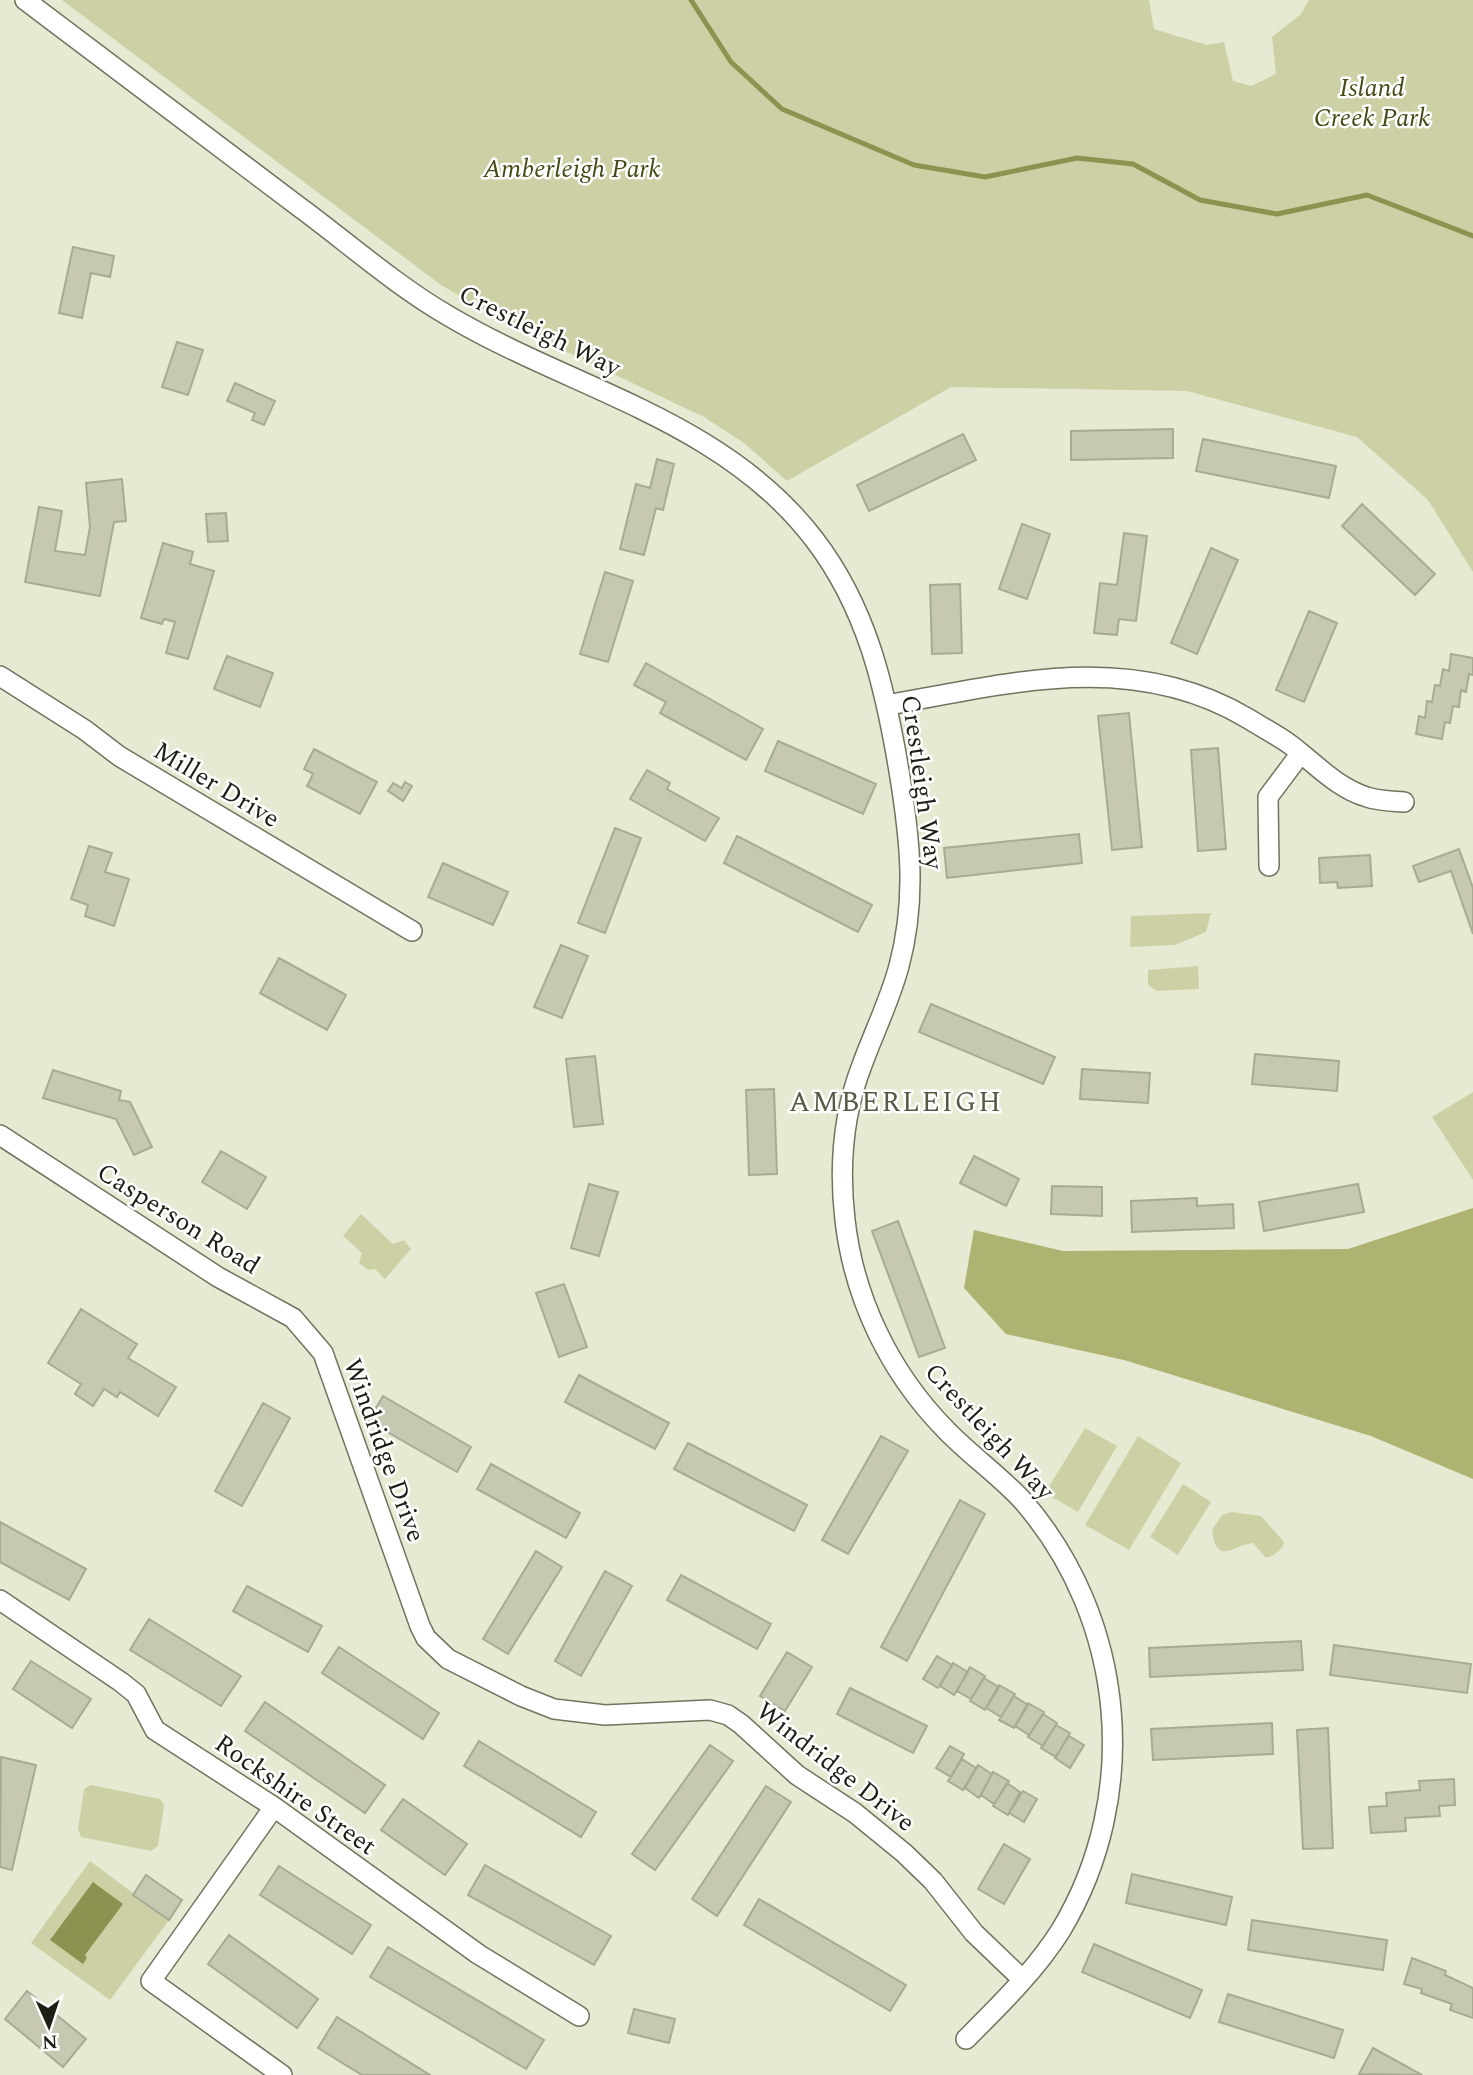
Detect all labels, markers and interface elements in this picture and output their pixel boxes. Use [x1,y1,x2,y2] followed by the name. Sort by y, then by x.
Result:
[1314,68,1430,138] park label: Island Creek Park
[482,149,661,189] park label: Amberleigh Park
[452,274,629,388] street label: Crestleigh Way
[890,692,954,874] street label: Crestleigh Way
[146,731,287,838] street label: Miller Drive
[789,1081,1003,1124] district label: AMBERLEIGH
[89,1153,268,1285] street label: Casperson Road
[332,1353,436,1548] street label: Windridge Drive
[915,1354,1065,1511] street label: Crestleigh Way
[747,1692,924,1842] street label: Windridge Drive
[206,1724,385,1866] street label: Rockshire Street
[14,1991,84,2061] north arrow
[41,2027,58,2056] text: N

